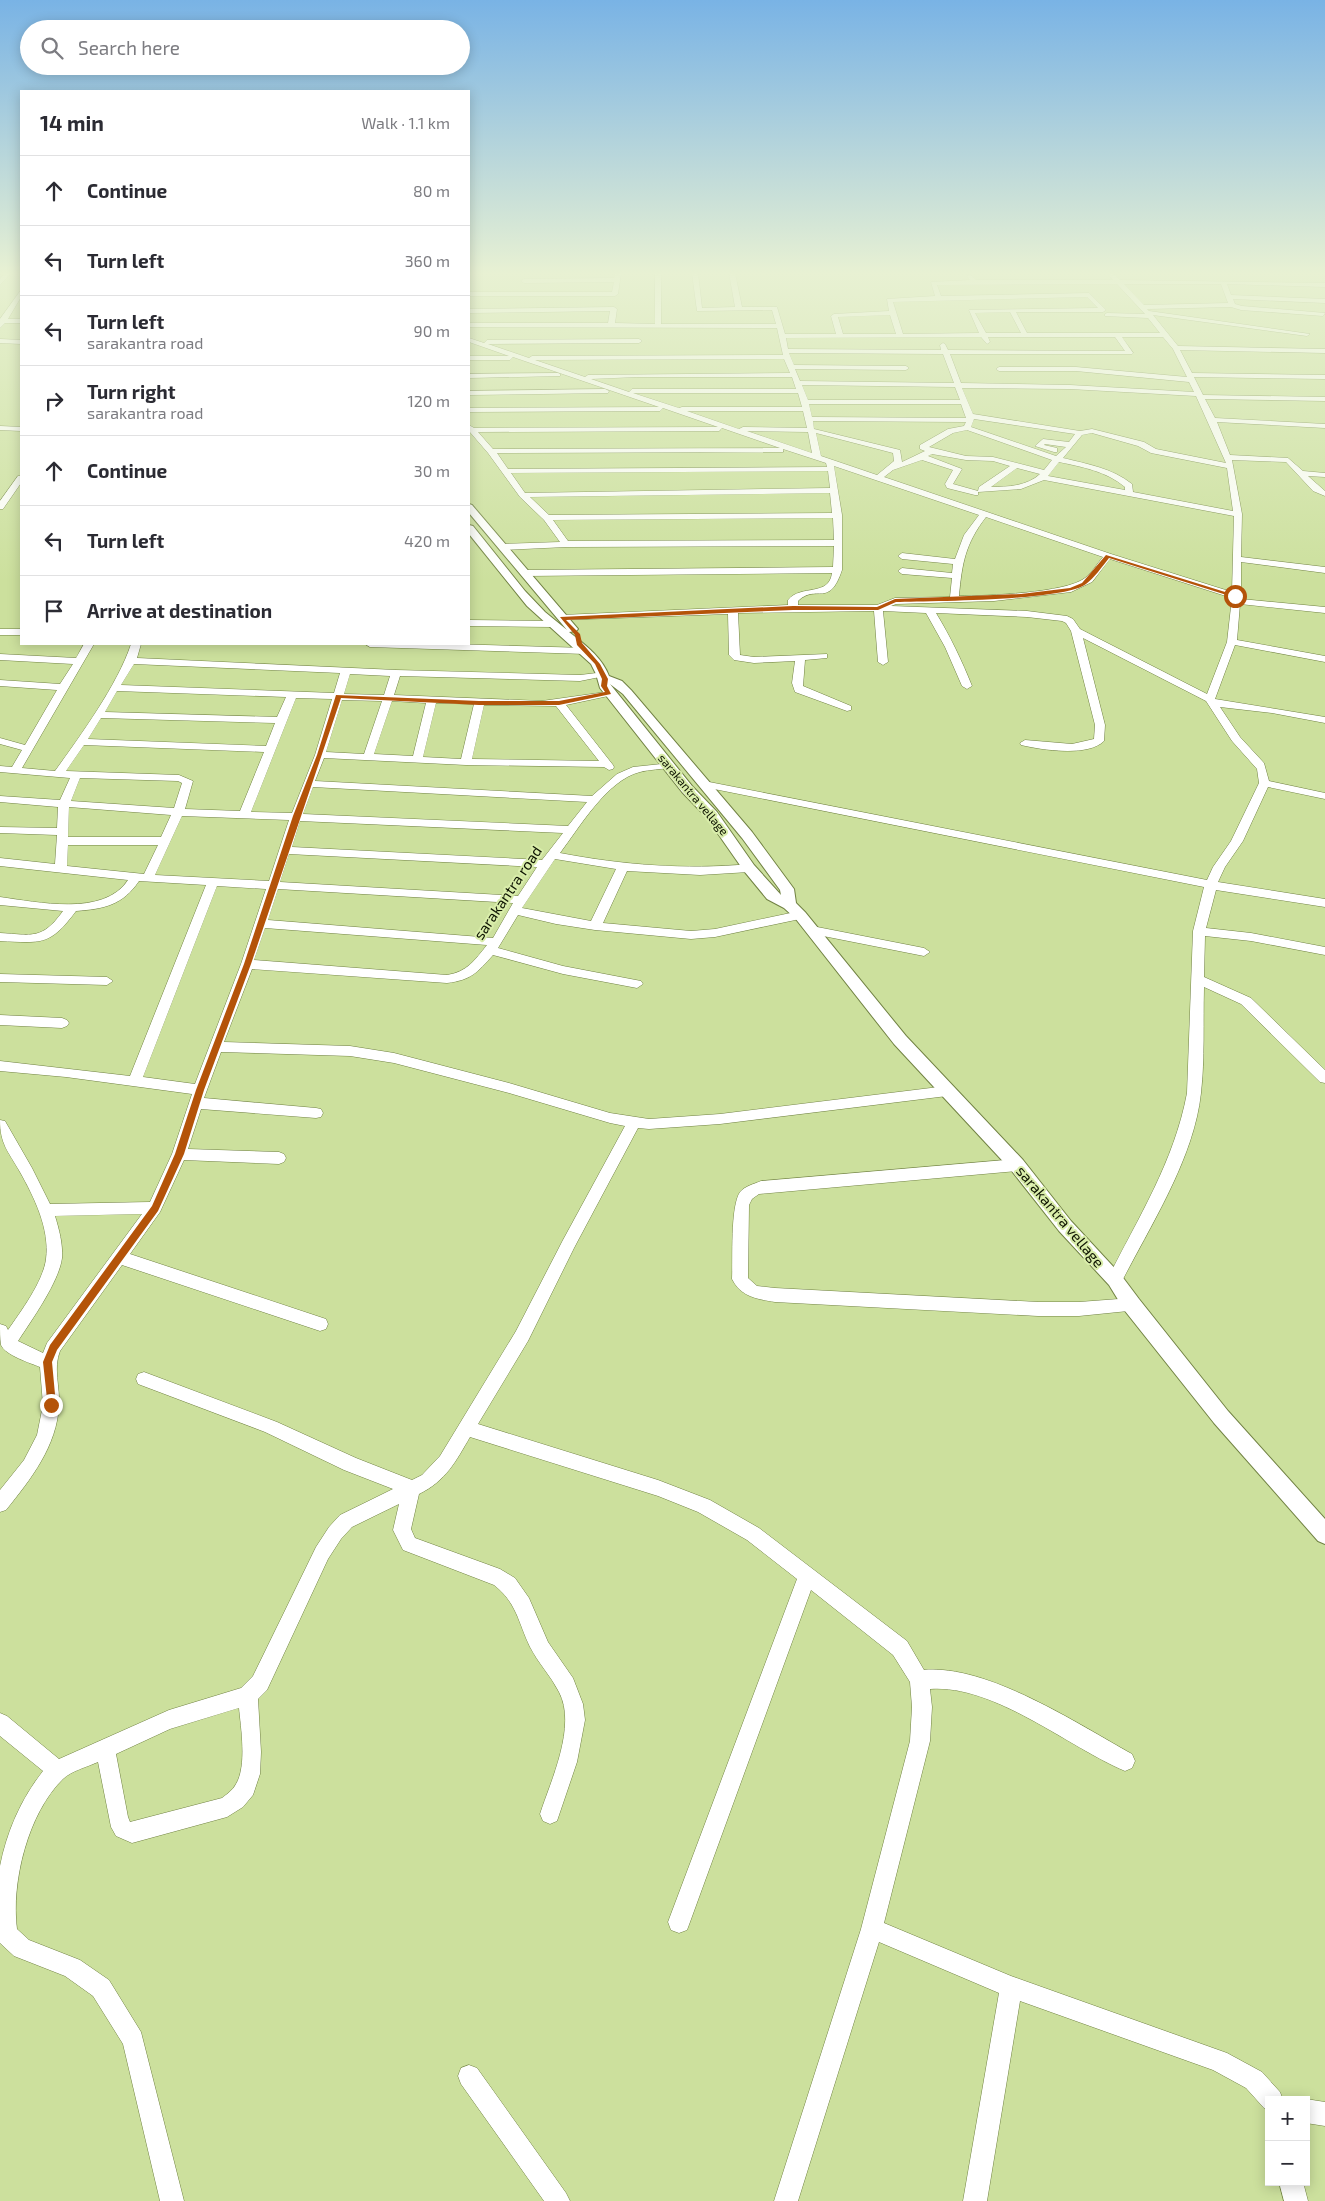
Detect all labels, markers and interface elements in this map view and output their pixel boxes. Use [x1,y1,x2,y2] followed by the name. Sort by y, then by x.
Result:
[20,20,470,75] search box
[38,34,66,62] icon: search
[78,36,180,59] text: Search here
[40,110,104,135] text: 14 min
[361,113,450,132] text: Walk · 1.1 km
[40,177,68,205] icon: ahead
[87,179,167,202] text: Continue
[413,181,450,200] text: 80 m
[40,247,68,275] icon: left
[87,249,164,272] text: Turn left
[405,251,450,270] text: 360 m
[87,310,164,333] text: Turn left
[40,317,68,345] icon: left
[414,321,450,340] text: 90 m
[87,333,203,352] text: sarakantra road
[87,380,175,403] text: Turn right
[40,387,68,415] icon: right
[407,391,450,410] text: 120 m
[87,403,203,422] text: sarakantra road
[40,457,68,485] icon: ahead
[87,459,167,482] text: Continue
[414,461,450,480] text: 30 m
[40,527,68,555] icon: left
[87,529,164,552] text: Turn left
[404,531,450,550] text: 420 m
[1224,585,1247,608] route start
[40,597,68,625] icon: arrive
[87,599,272,622] text: Arrive at destination
[656,751,732,838] street label: sarakantra vellage
[469,842,545,943] street label: sarakantra road
[1013,1162,1109,1271] street label: sarakantra vellage
[40,1394,63,1417] route end
[1265,2096,1310,2186] map controls
[1265,2096,1310,2141] button: +
[1265,2141,1310,2186] button: −

